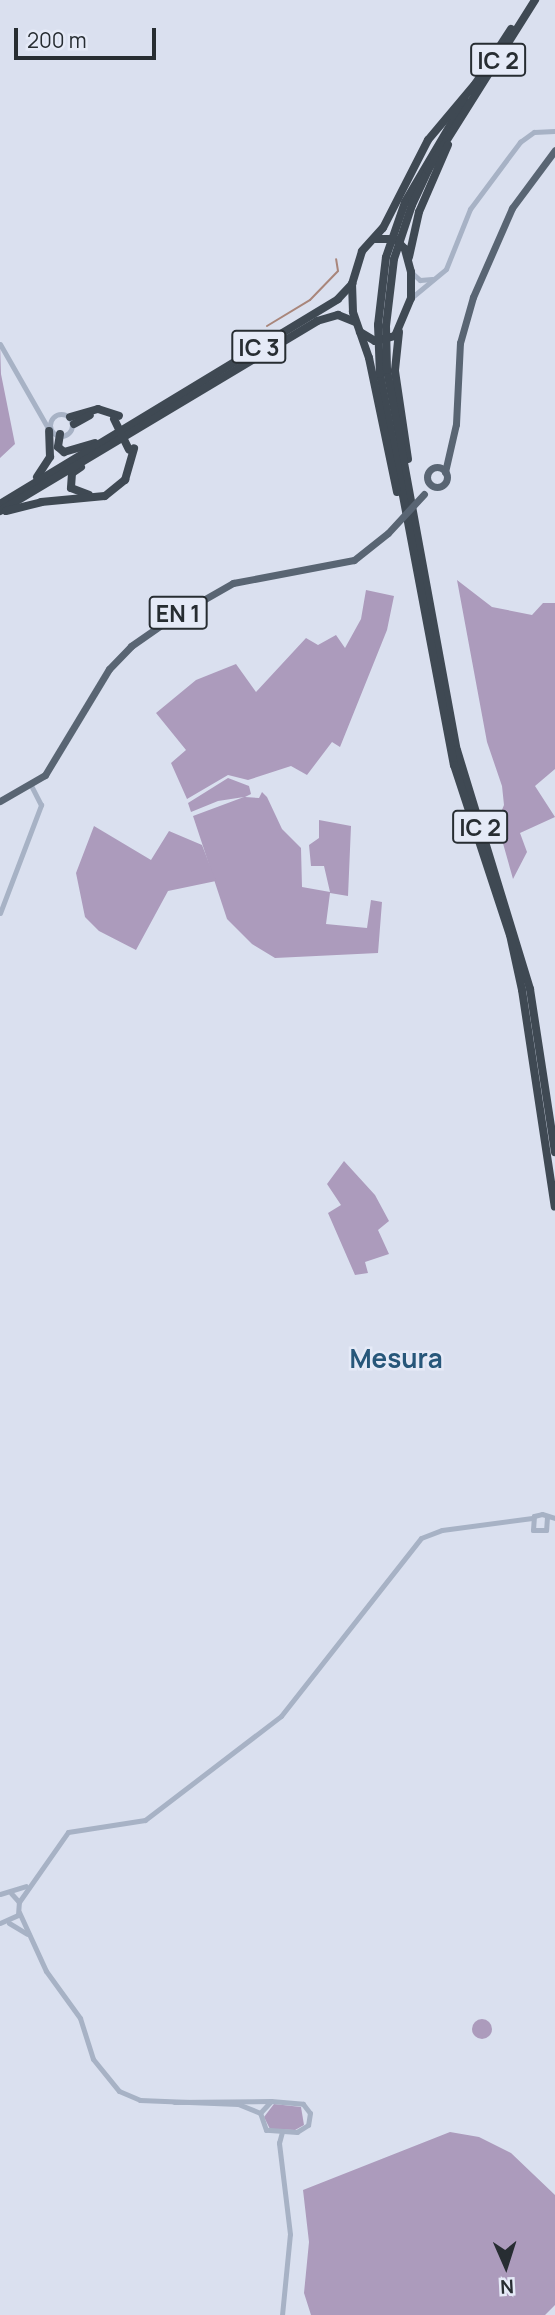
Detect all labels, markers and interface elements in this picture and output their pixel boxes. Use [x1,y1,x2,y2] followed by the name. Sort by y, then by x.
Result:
[18,14,159,58] scale bar
[27,26,87,54] text: 200 m
[470,40,526,80] road number: IC 2
[231,328,287,366] road number: IC 3
[148,594,208,632] road number: EN 1
[452,807,508,846] road number: IC 2
[349,1343,443,1375] district label: Mesura
[471,2231,541,2301] north arrow
[500,2274,515,2300] text: N

